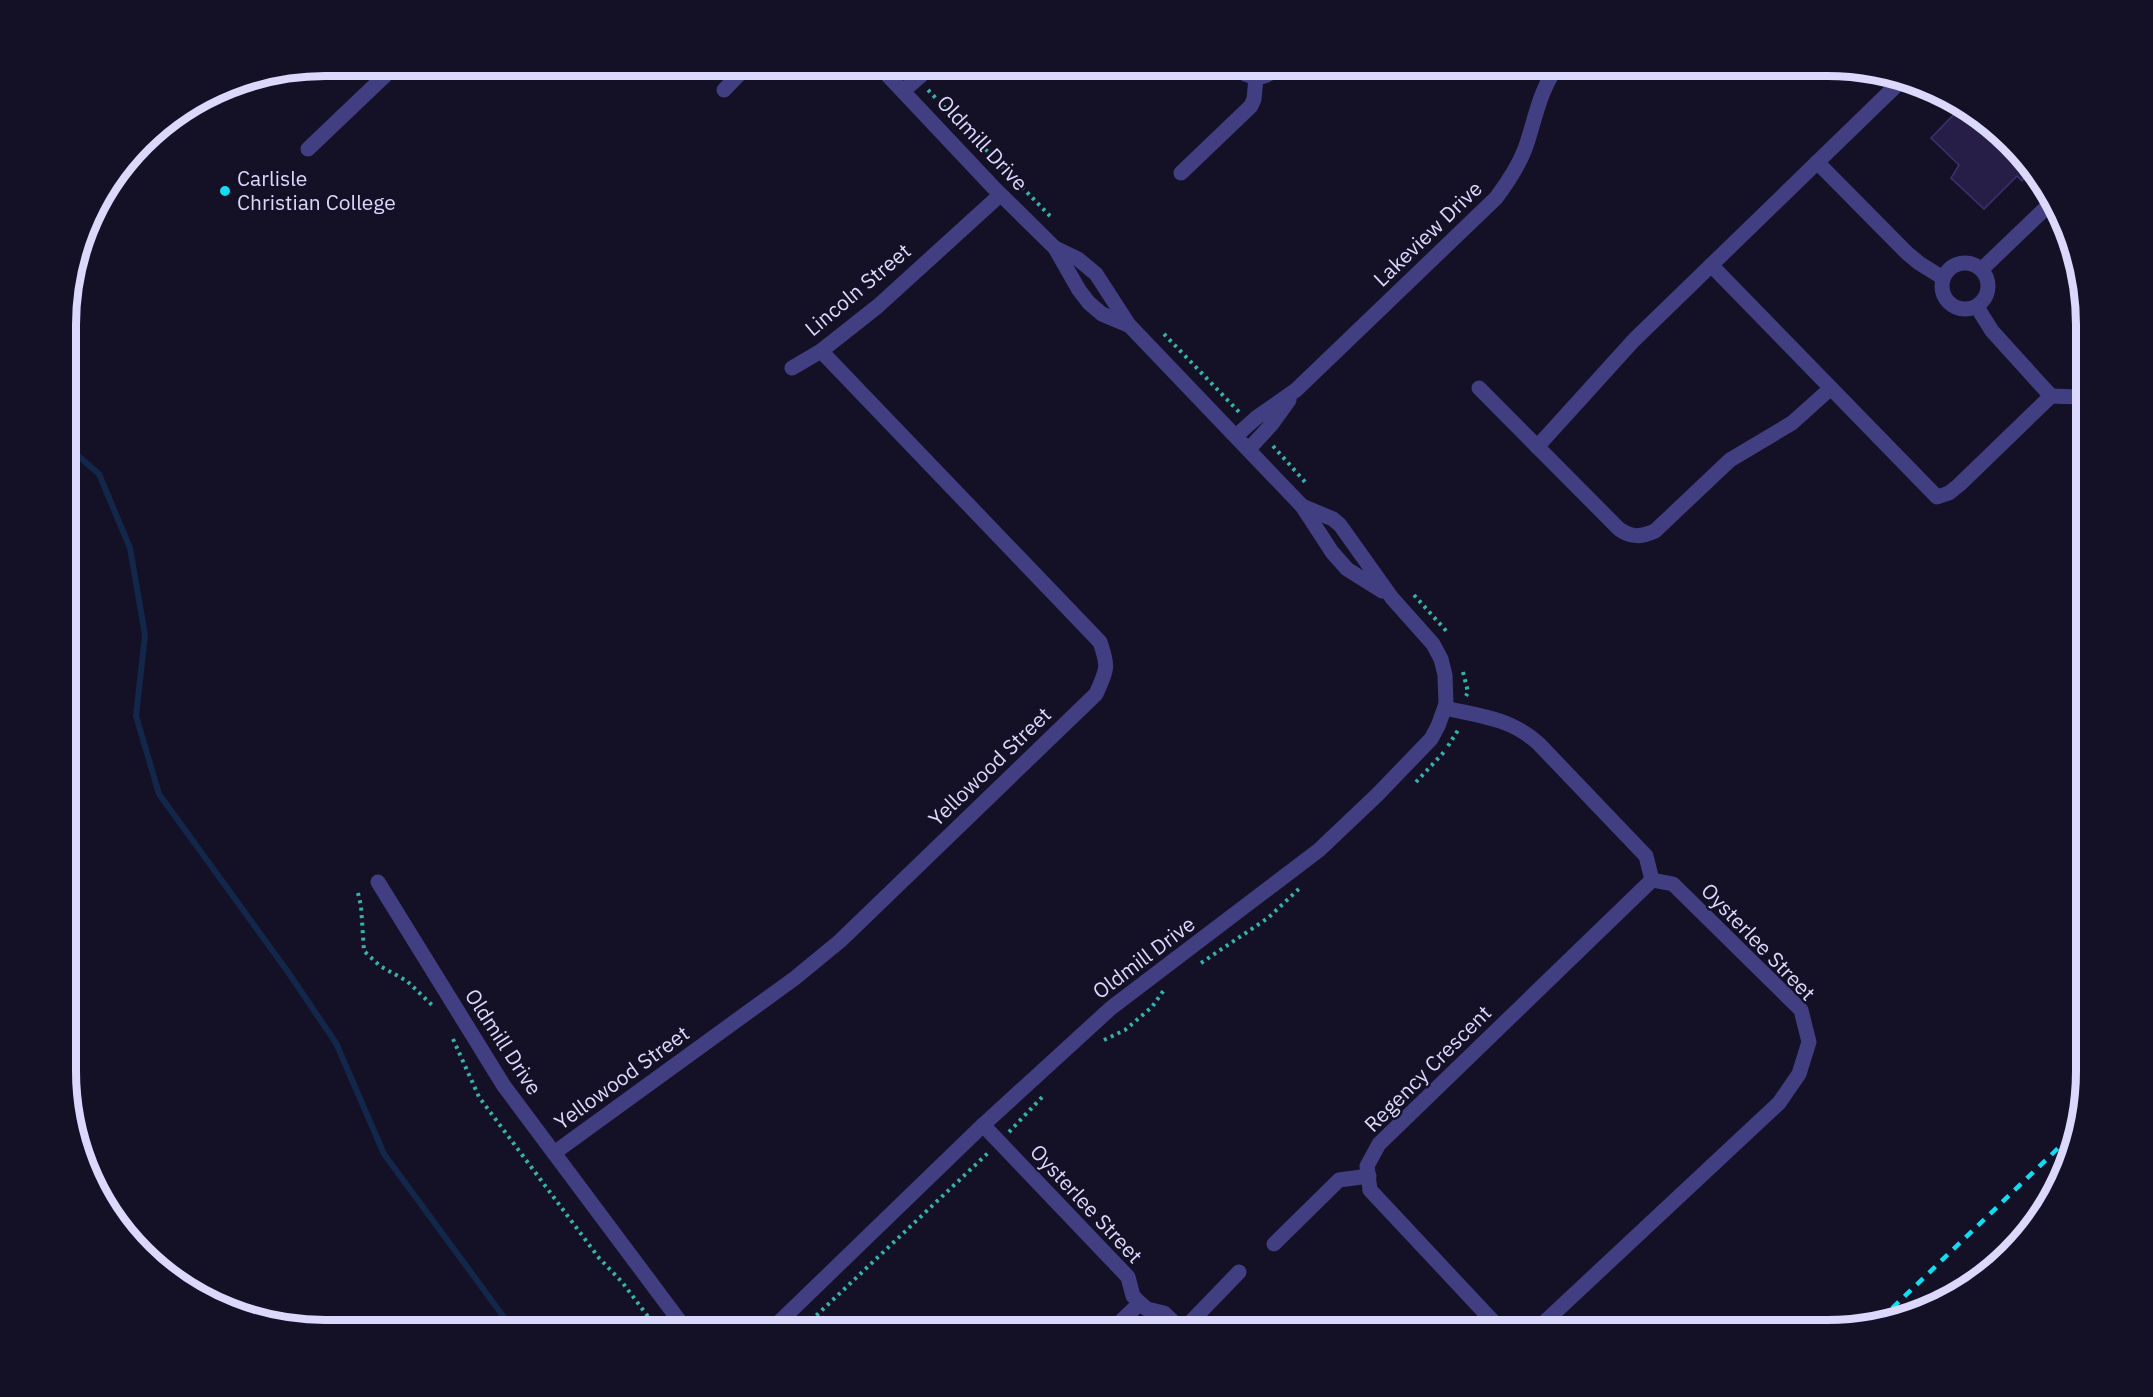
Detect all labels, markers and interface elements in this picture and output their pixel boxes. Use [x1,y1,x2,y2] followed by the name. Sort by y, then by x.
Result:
[931,88,1034,196] street label: Oldmill Drive
[237,164,396,216] place label: Carlisle Christian College
[1367,174,1488,292] street label: Lakeview Drive
[218,184,232,198] marker: Carlisle Christian College
[799,237,916,342] street label: Lincoln Street
[922,701,1057,832] street label: Yellowood Street
[1695,876,1822,1006] street label: Oysterlee Street
[1087,910,1200,1005] street label: Oldmill Drive
[459,983,549,1100] street label: Oldmill Drive
[1358,999,1497,1138] street label: Regency Crescent
[548,1019,694,1136] street label: Yellowood Street
[1024,1138,1149,1269] street label: Oysterlee Street

